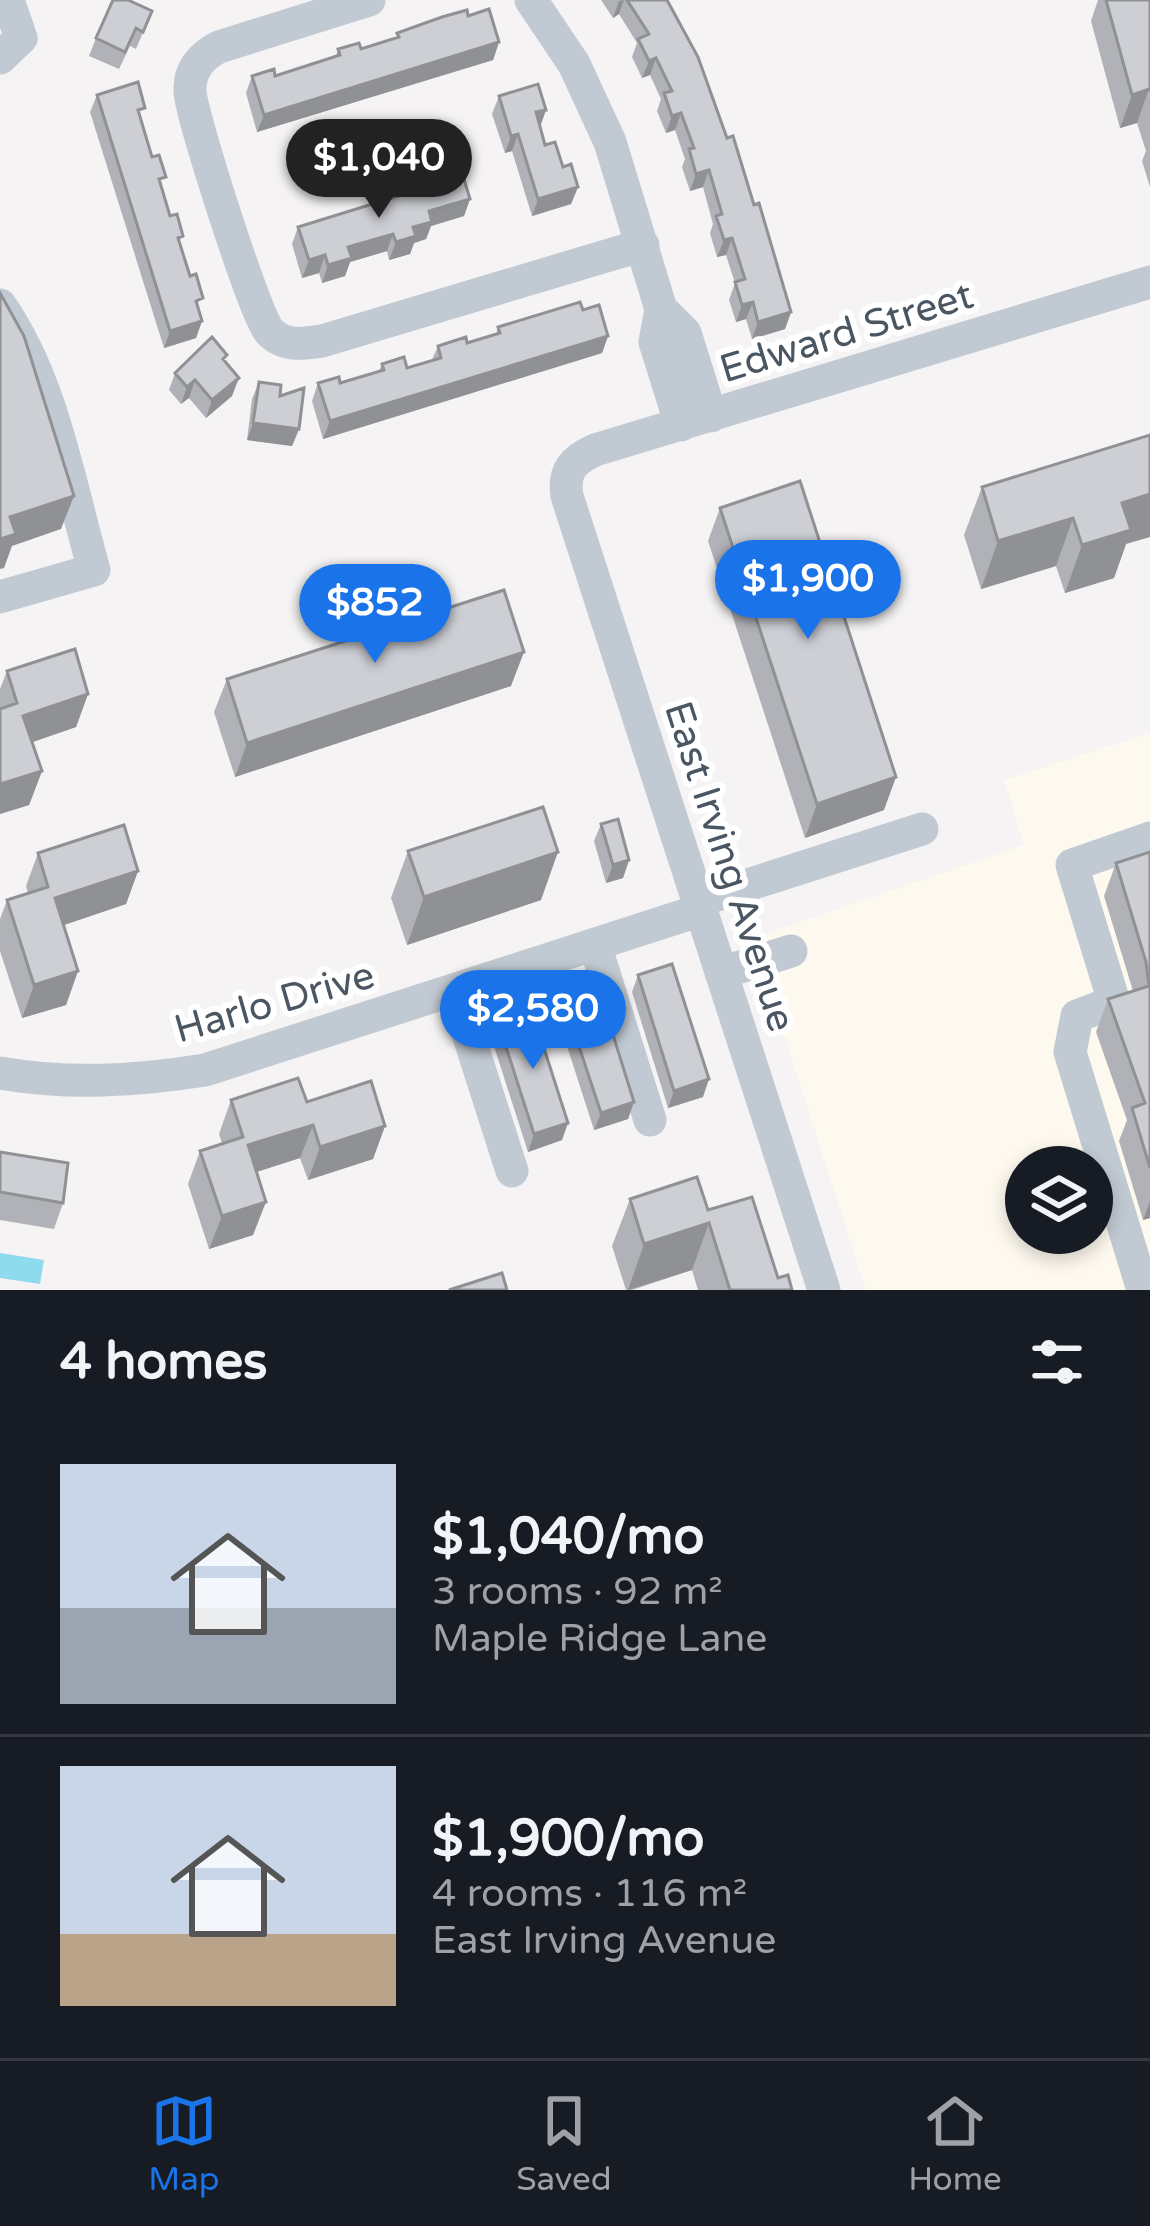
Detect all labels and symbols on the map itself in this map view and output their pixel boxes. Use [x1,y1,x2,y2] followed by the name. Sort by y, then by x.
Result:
[281,119,477,221] pin: $1,040
[714,272,979,393] street label: Edward Street
[710,540,906,642] pin: $1,900
[304,564,446,666] pin: $852
[654,695,805,1037] street label: East Irving Avenue
[169,951,380,1053] street label: Harlo Drive
[435,970,631,1072] pin: $2,580

